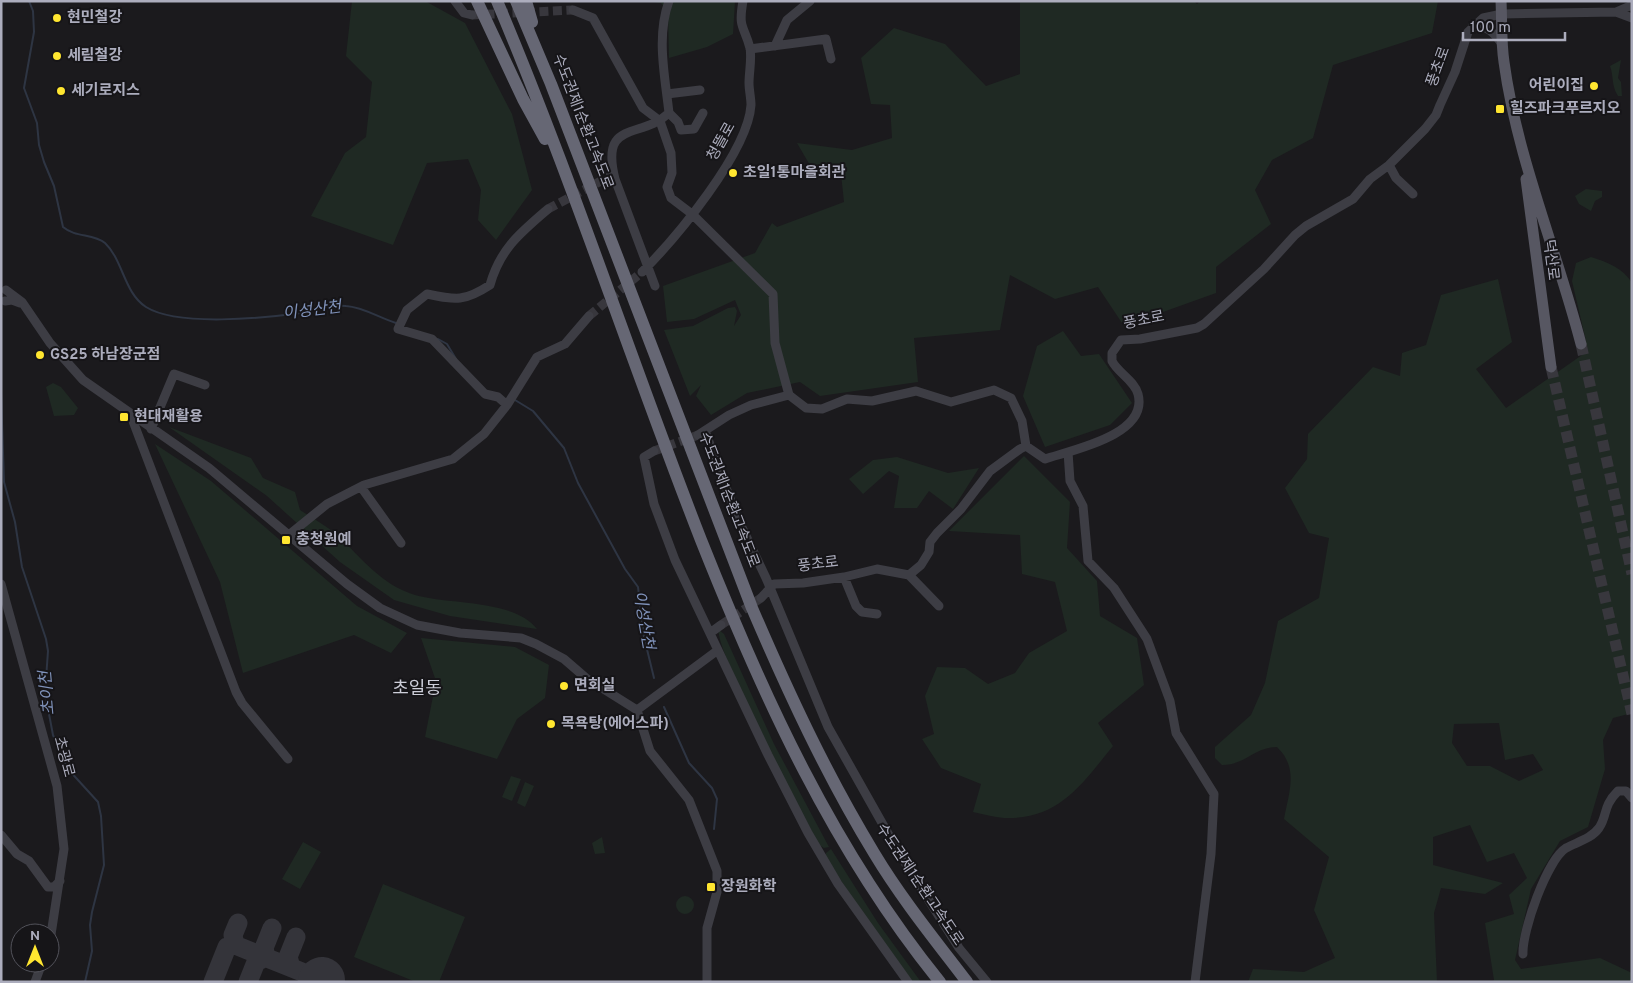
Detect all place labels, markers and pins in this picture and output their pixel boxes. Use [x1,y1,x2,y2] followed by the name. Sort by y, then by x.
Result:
[67,8,122,28] place label: 현민철강
[51,12,63,24] marker: 현민철강
[67,47,122,66] place label: 세림철강
[51,50,63,62] marker: 세림철강
[1529,77,1584,96] place label: 어린이집
[1588,80,1600,92] marker: 어린이집
[71,82,140,101] place label: 세기로지스
[55,85,67,97] marker: 세기로지스
[1510,99,1621,119] place label: 힐즈파크푸르지오
[1494,103,1506,115] marker: 힐즈파크푸르지오
[743,164,846,183] place label: 초일1통마을회관
[727,167,739,179] marker: 초일1통마을회관
[50,346,160,365] place label: GS25 하남장군점
[34,349,46,361] marker: GS25 하남장군점
[134,407,203,427] place label: 현대재활용
[118,411,130,423] marker: 현대재활용
[296,531,351,550] place label: 충청원예
[280,534,292,546] marker: 충청원예
[574,677,615,696] place label: 면회실
[558,680,570,692] marker: 면회실
[561,715,669,734] place label: 목욕탕(에어스파)
[545,718,557,730] marker: 목욕탕(에어스파)
[721,877,776,897] place label: 장원화학
[705,881,717,893] marker: 장원화학

